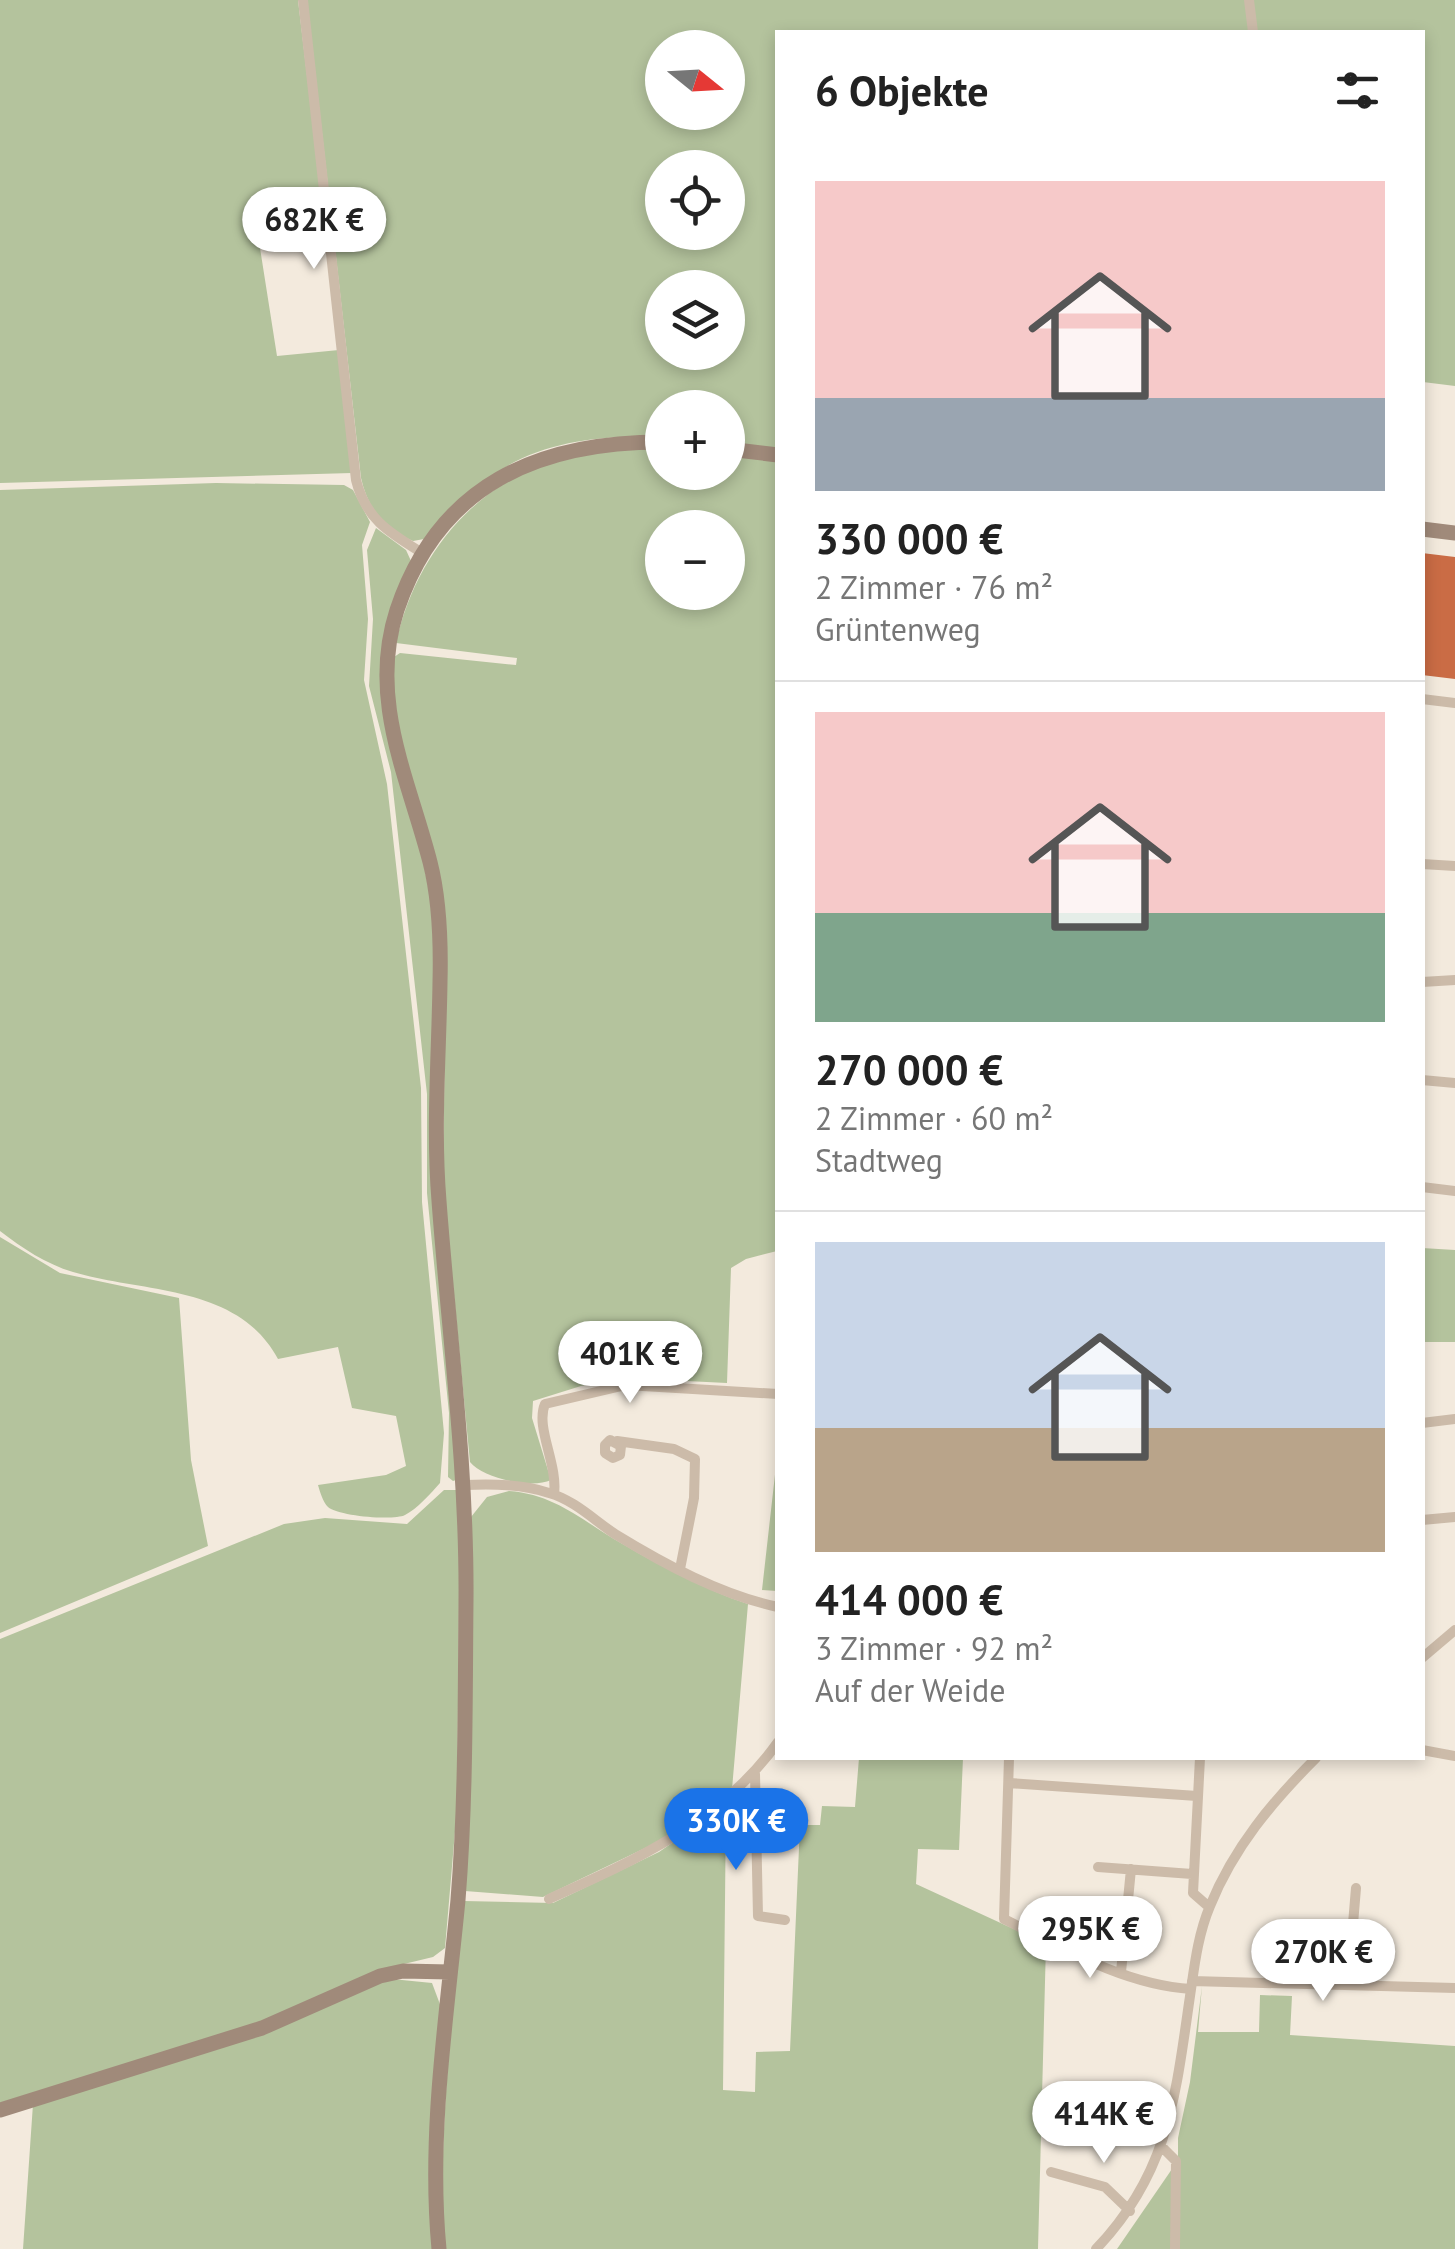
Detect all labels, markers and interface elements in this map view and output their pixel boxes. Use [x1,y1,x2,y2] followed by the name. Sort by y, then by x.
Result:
[645,30,745,130] north arrow
[645,30,745,610] map controls
[815,63,989,118] text: 6 Objekte
[1330,63,1385,118] icon: filters
[645,150,745,250] button: locate
[233,187,395,272] pin: 682K €
[264,198,364,240] text: 682K €
[1010,246,1190,426] icon: home
[645,270,745,370] button: layers
[645,390,745,490] button: +
[645,510,745,610] button: −
[815,511,1003,566] text: 330 000 €
[815,566,1053,608] text: 2 Zimmer · 76 m²
[815,608,981,650] text: Grüntenweg
[1010,777,1190,957] icon: home
[815,1042,1003,1097] text: 270 000 €
[815,1097,1053,1139] text: 2 Zimmer · 60 m²
[815,1139,943,1181] text: Stadtweg
[1010,1307,1190,1487] icon: home
[549,1321,711,1406] pin: 401K €
[580,1332,680,1374] text: 401K €
[815,1572,1003,1627] text: 414 000 €
[815,1627,1053,1669] text: 3 Zimmer · 92 m²
[815,1669,1005,1711] text: Auf der Weide
[655,1788,817,1873] pin: 330K €
[686,1799,786,1841] text: 330K €
[1009,1896,1171,1981] pin: 295K €
[1040,1907,1140,1949] text: 295K €
[1242,1919,1404,2004] pin: 270K €
[1273,1930,1373,1972] text: 270K €
[1023,2081,1185,2166] pin: 414K €
[1054,2092,1154,2134] text: 414K €

